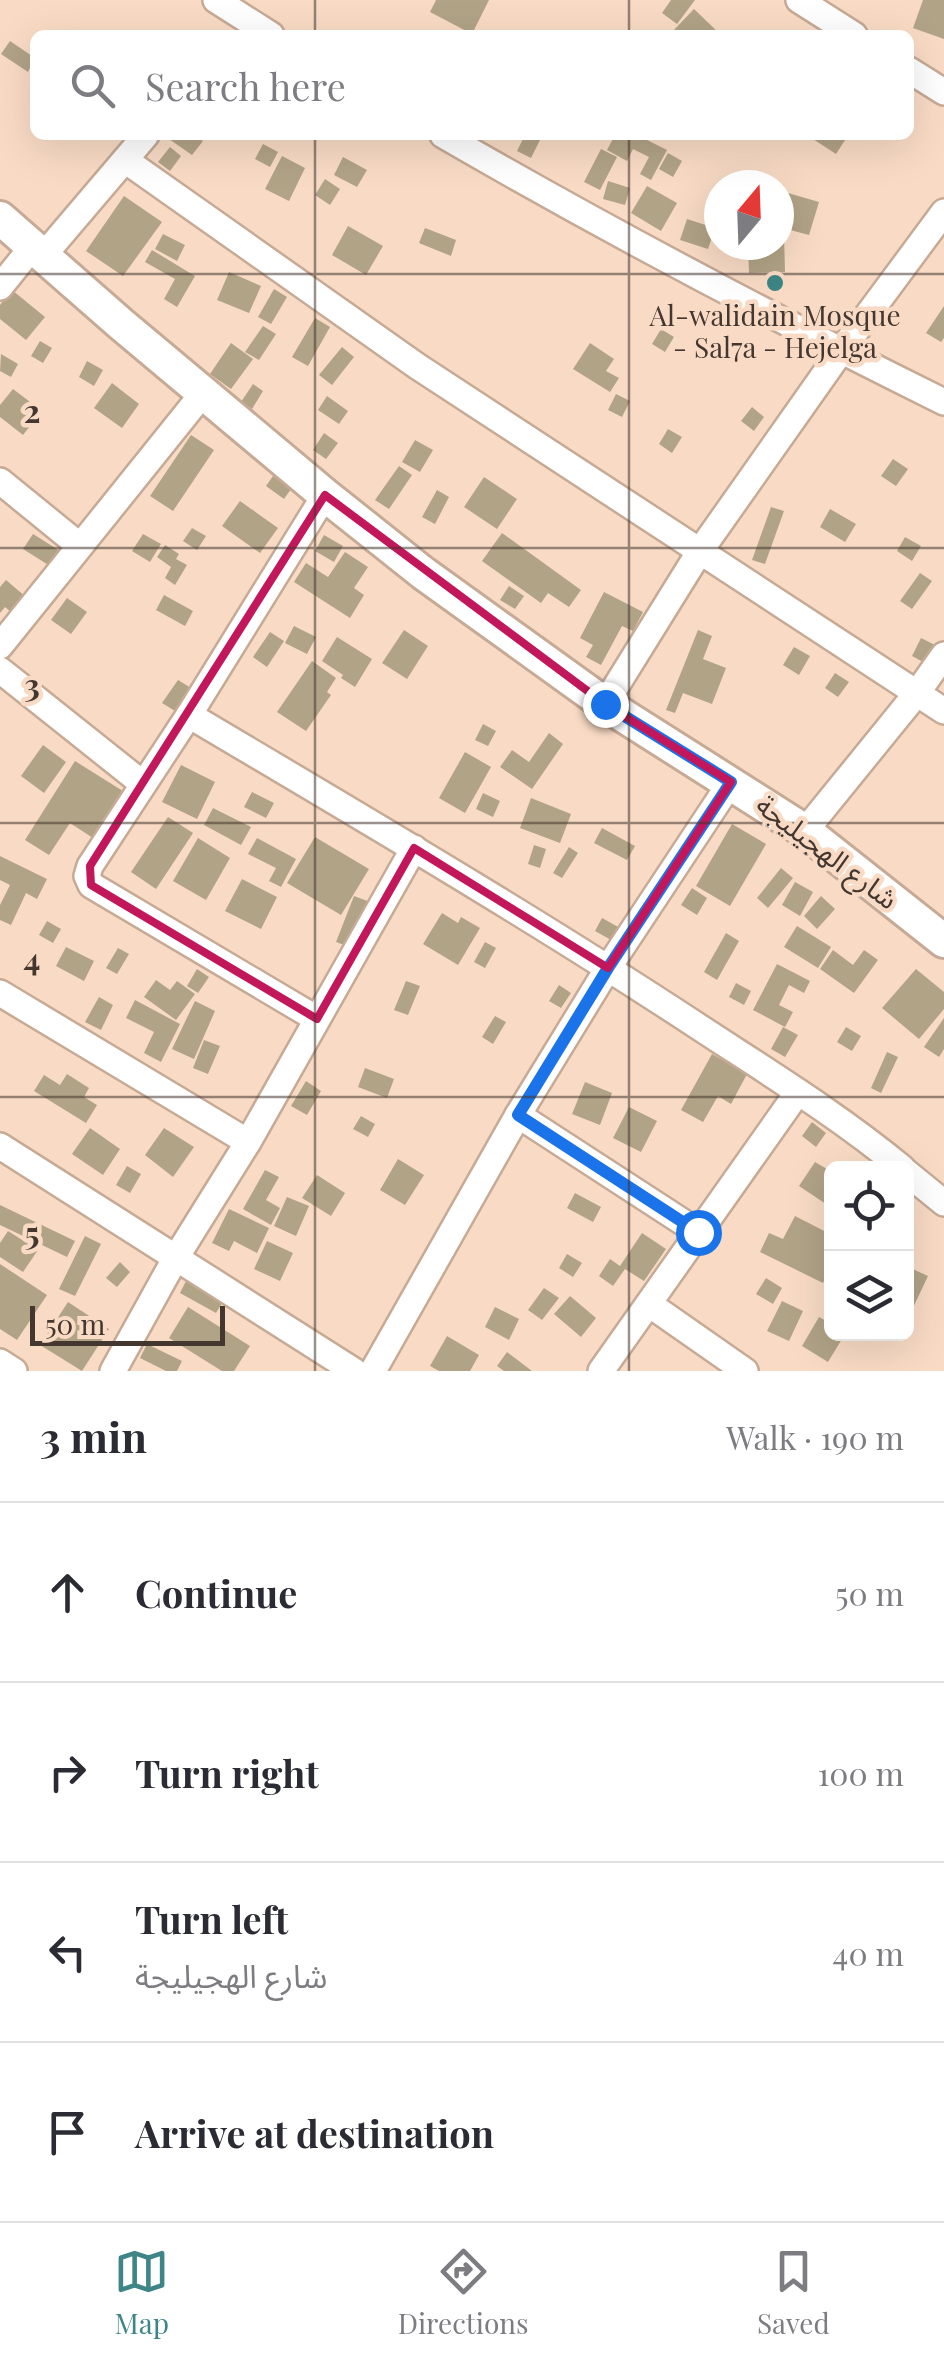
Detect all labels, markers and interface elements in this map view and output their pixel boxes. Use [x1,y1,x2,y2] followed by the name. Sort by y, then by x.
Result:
[30,30,914,140] search box
[65,58,120,113] icon: search
[145,60,346,111] text: Search here
[704,170,794,260] north arrow
[764,272,786,294] marker: Al-walidain Mosque - Sal7a - Hejelga
[648,296,901,365] place label: Al-walidain Mosque - Sal7a - Hejelga
[24,388,40,431] text: 2
[24,662,40,705] text: 3
[583,682,629,728] route end
[747,785,906,919] street label: شارع الهجيليجة
[24,936,40,979] text: 4
[824,1161,914,1341] map controls
[824,1161,914,1251] button: locate
[25,1210,39,1253] text: 5
[676,1210,722,1256] route start
[824,1251,914,1341] button: layers
[30,1301,225,1346] scale bar
[45,1305,105,1342] text: 50 m
[40,1408,147,1464] text: 3 min
[726,1415,904,1458] text: Walk · 190 m
[40,1565,95,1620] icon: ahead
[135,1567,297,1618] text: Continue
[835,1571,904,1614] text: 50 m
[40,1745,95,1800] icon: right
[135,1747,319,1798] text: Turn right
[817,1751,904,1794] text: 100 m
[135,1893,288,1944] text: Turn left
[40,1925,95,1980] icon: left
[833,1931,904,1974] text: 40 m
[135,1953,327,1996] text: شارع الهجيليجة
[40,2105,95,2160] icon: arrive
[135,2107,494,2158] text: Arrive at destination
[114,2244,169,2341] tab: Map
[398,2244,529,2341] tab: Directions
[757,2244,830,2341] tab: Saved

